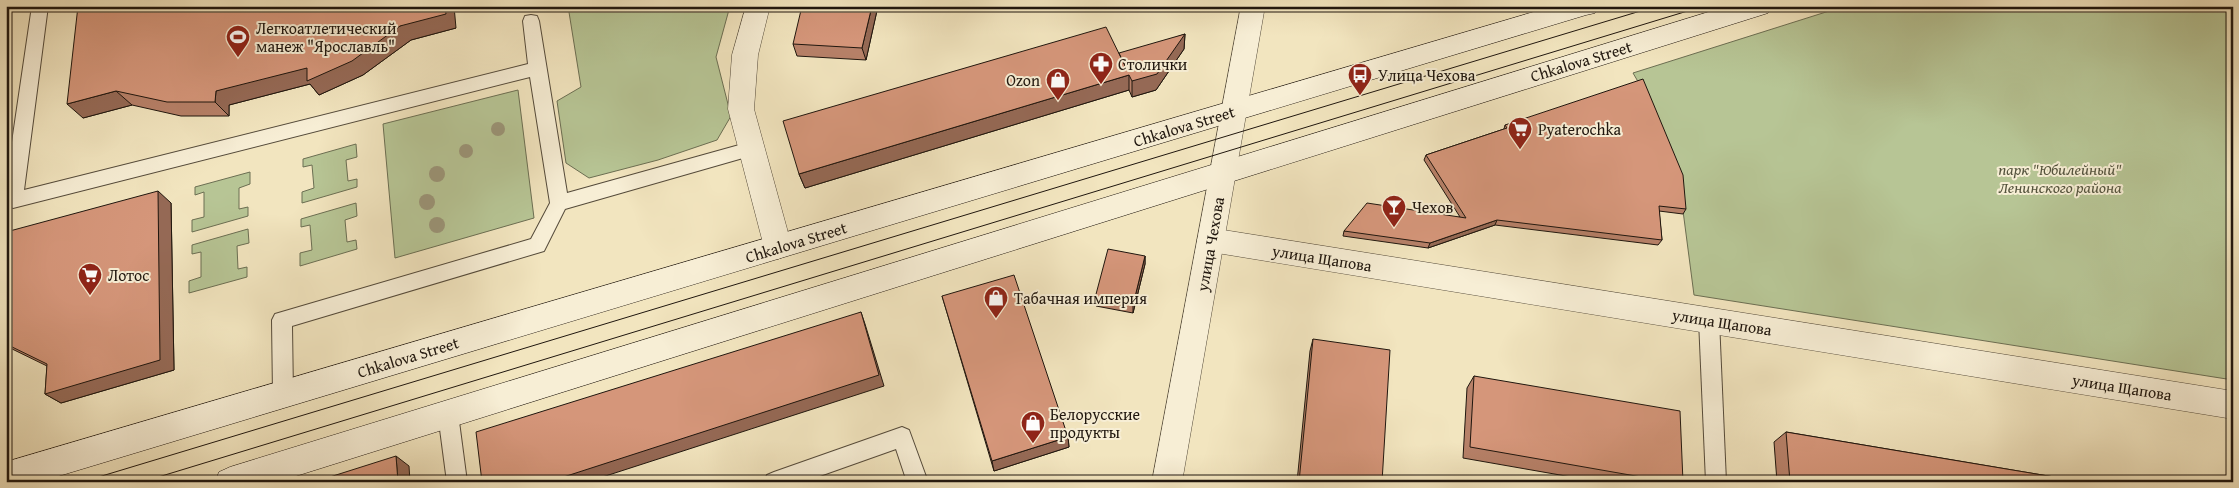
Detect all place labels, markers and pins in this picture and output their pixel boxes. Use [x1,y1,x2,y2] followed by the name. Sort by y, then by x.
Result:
[256,16,397,58] place label: Легкоатлетический манеж "Ярославль"
[225,24,251,58] sports icon: Легкоатлетический манеж "Ярославль"
[1088,51,1114,85] pharmacy icon: Столички
[1118,52,1188,76] place label: Столички
[1347,62,1373,96] bus stop icon: Улица Чехова
[1378,63,1476,87] place label: Улица Чехова
[1045,67,1071,101] shop icon: Ozon
[1006,68,1040,92] place label: Ozon
[1507,116,1533,150] supermarket icon: Pyaterochka
[1538,117,1622,141] place label: Pyaterochka
[1381,194,1407,228] bar icon: Чехов
[1412,195,1454,219] place label: Чехов
[77,262,103,296] supermarket icon: Лотос
[108,263,149,287] place label: Лотос
[983,285,1009,319] shop icon: Табачная империя
[1014,286,1147,310] place label: Табачная империя
[1050,402,1140,444] place label: Белорусские продукты
[1020,410,1046,444] shop icon: Белорусские продукты

